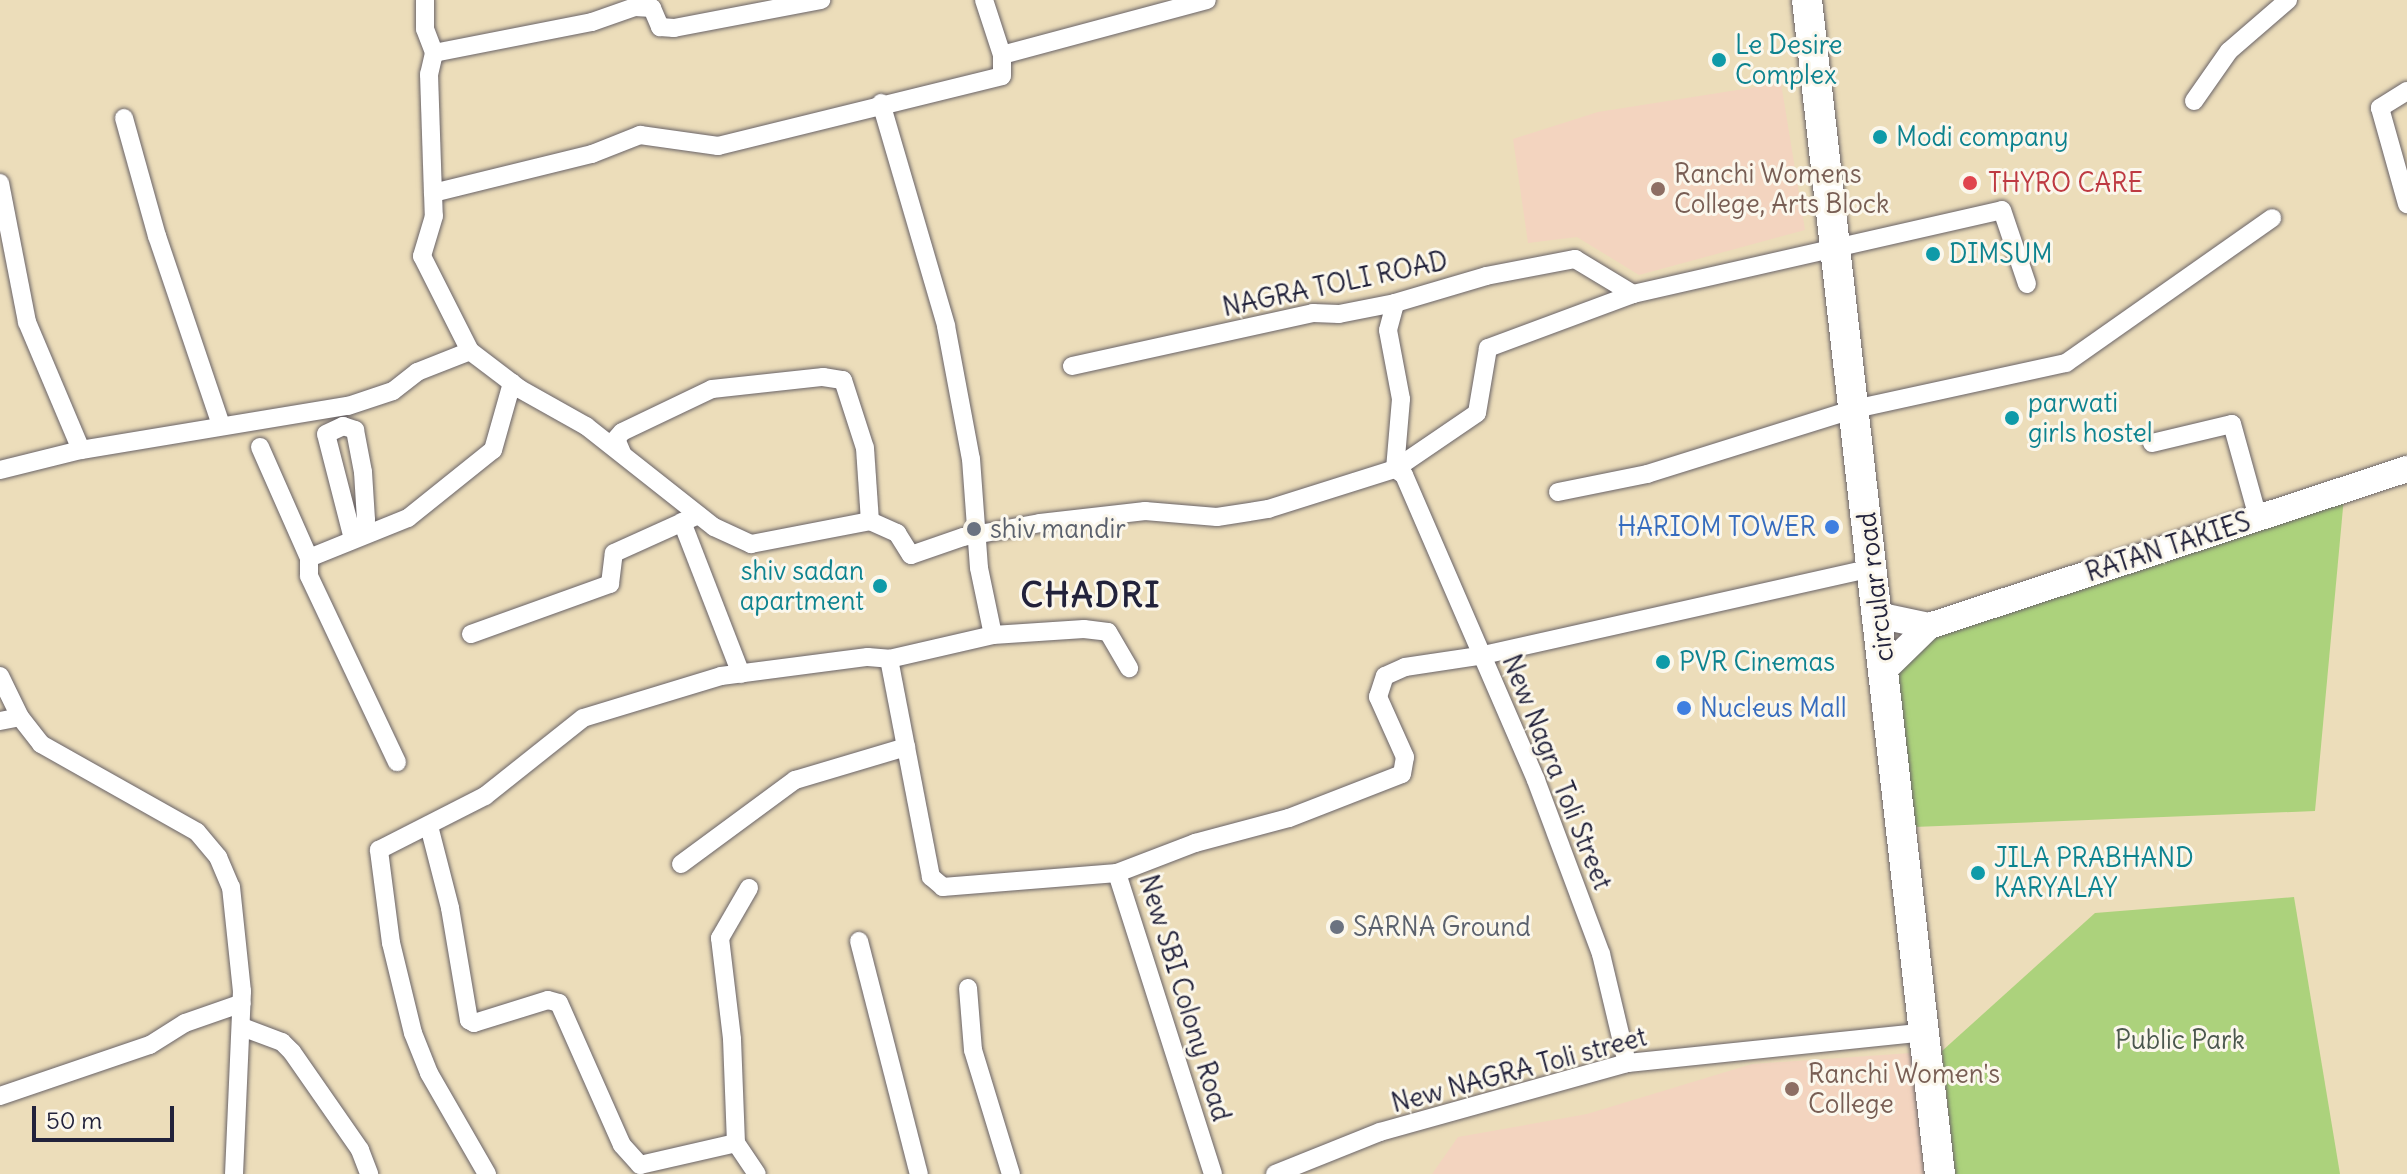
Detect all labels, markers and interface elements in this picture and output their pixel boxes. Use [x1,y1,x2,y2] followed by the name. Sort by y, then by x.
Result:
[1735,29,1842,90] place label: Le Desire Complex
[1710,51,1728,69] marker: Le Desire Complex
[1896,121,2069,153] place label: Modi company
[1871,128,1889,146] marker: Modi company
[1674,158,1889,220] place label: Ranchi Womens College, Arts Block
[1988,167,2143,199] place label: THYRO CARE
[1959,172,1981,194] marker: THYRO CARE
[1649,180,1667,198] marker: Ranchi Womens College, Arts Block
[1949,238,2053,270] place label: DIMSUM
[1220,245,1450,323] street label: NAGRA TOLI ROAD
[1924,245,1942,263] marker: DIMSUM
[2028,387,2153,448] place label: parwati girls hostel
[2003,409,2021,427] marker: parwati girls hostel
[2082,506,2254,588] street label: RATAN TAKIES
[1850,510,1900,664] street label: circular road
[1617,511,1816,543] place label: HARIOM TOWER
[990,513,1126,545] place label: shiv mandir
[1823,518,1841,536] marker: HARIOM TOWER
[965,520,983,538] marker: shiv mandir
[740,555,864,616] place label: shiv sadan apartment
[1021,575,1161,615] district label: CHADRI
[871,577,889,595] marker: shiv sadan apartment
[1679,646,1835,678] place label: PVR Cinemas
[1496,650,1618,894] street label: New Nagra Toli Street
[1654,653,1672,671] marker: PVR Cinemas
[1700,692,1847,724] place label: Nucleus Mall
[1675,699,1693,717] marker: Nucleus Mall
[1994,842,2194,904] place label: JILA PRABHAND KARYALAY
[1969,864,1987,882] marker: JILA PRABHAND KARYALAY
[1133,871,1237,1125] street label: New SBI Colony Road
[1353,911,1531,943] place label: SARNA Ground
[1328,918,1346,936] marker: SARNA Ground
[1388,1021,1650,1119] street label: New NAGRA Toli street
[2115,1024,2245,1056] park label: Public Park
[1808,1058,2000,1120] place label: Ranchi Women's College
[1783,1080,1801,1098] marker: Ranchi Women's College
[36,1090,178,1140] scale bar
[46,1105,102,1135] text: 50 m

